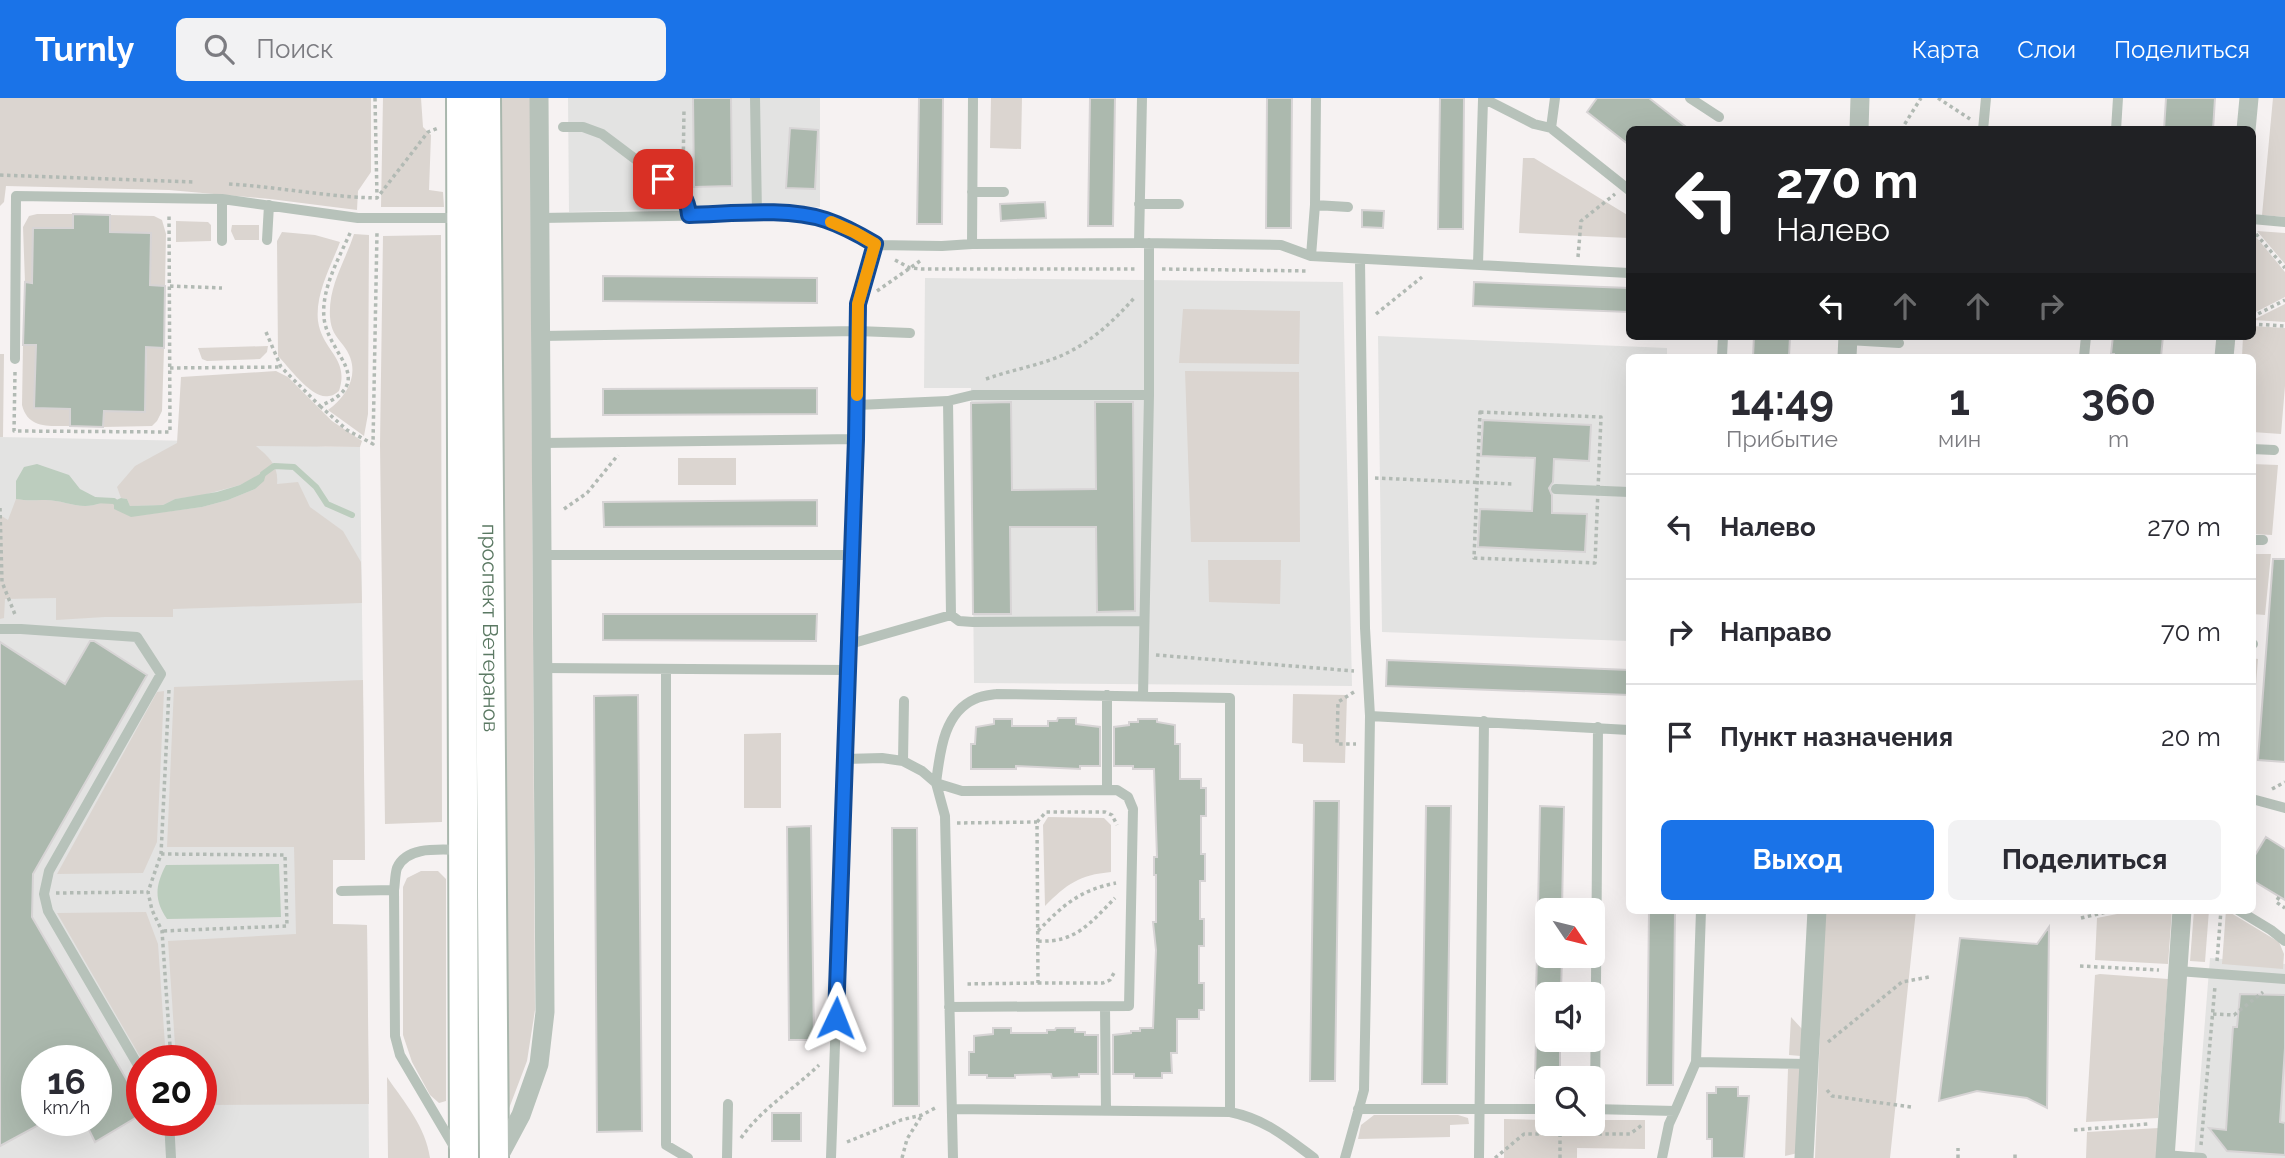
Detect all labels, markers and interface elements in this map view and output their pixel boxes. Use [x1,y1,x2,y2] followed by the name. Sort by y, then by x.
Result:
[176,18,666,81] search box
[35,30,134,69] text: Turnly
[200,30,238,68] icon: search
[256,34,334,64] text: Поиск
[1912,35,1979,64] text: Карта
[2017,35,2076,64] text: Слои
[2114,35,2250,64] text: Поделиться
[633,149,693,209] pin
[1776,152,1919,209] text: 270 m
[1661,154,1752,245] icon: left
[644,160,682,198] icon: arrive
[1776,211,1890,248] text: Налево
[1813,287,1851,325] icon: left
[1886,287,1924,325] icon: ahead
[1959,287,1997,325] icon: ahead
[2032,287,2070,325] icon: right
[1730,376,1834,425] text: 14:49
[1949,376,1970,425] text: 1
[2081,376,2156,425] text: 360
[1726,425,1838,452] text: Прибытие
[1938,425,1981,452] text: мин
[2108,425,2129,452] text: m
[1661,508,1699,546] icon: left
[1720,512,1816,542] text: Налево
[2147,512,2221,542] text: 270 m
[477,524,504,732] street label: проспект Ветеранов
[1661,613,1699,651] icon: right
[1720,617,1831,647] text: Направо
[2161,617,2221,647] text: 70 m
[1661,718,1699,756] icon: arrive
[1720,722,1953,752] text: Пункт назначения
[2161,722,2221,752] text: 20 m
[1661,820,1934,900] button: Выход
[1948,820,2221,900] button: Поделиться
[1535,898,1605,968] north arrow
[1535,898,1605,1136] map controls
[799,981,873,1055] position arrow
[1535,982,1605,1052] button: sound
[126,1045,217,1136] speed limit sign: 20
[47,1061,86,1102] text: 16
[1535,1066,1605,1136] button: search
[43,1097,90,1118] text: km/h

